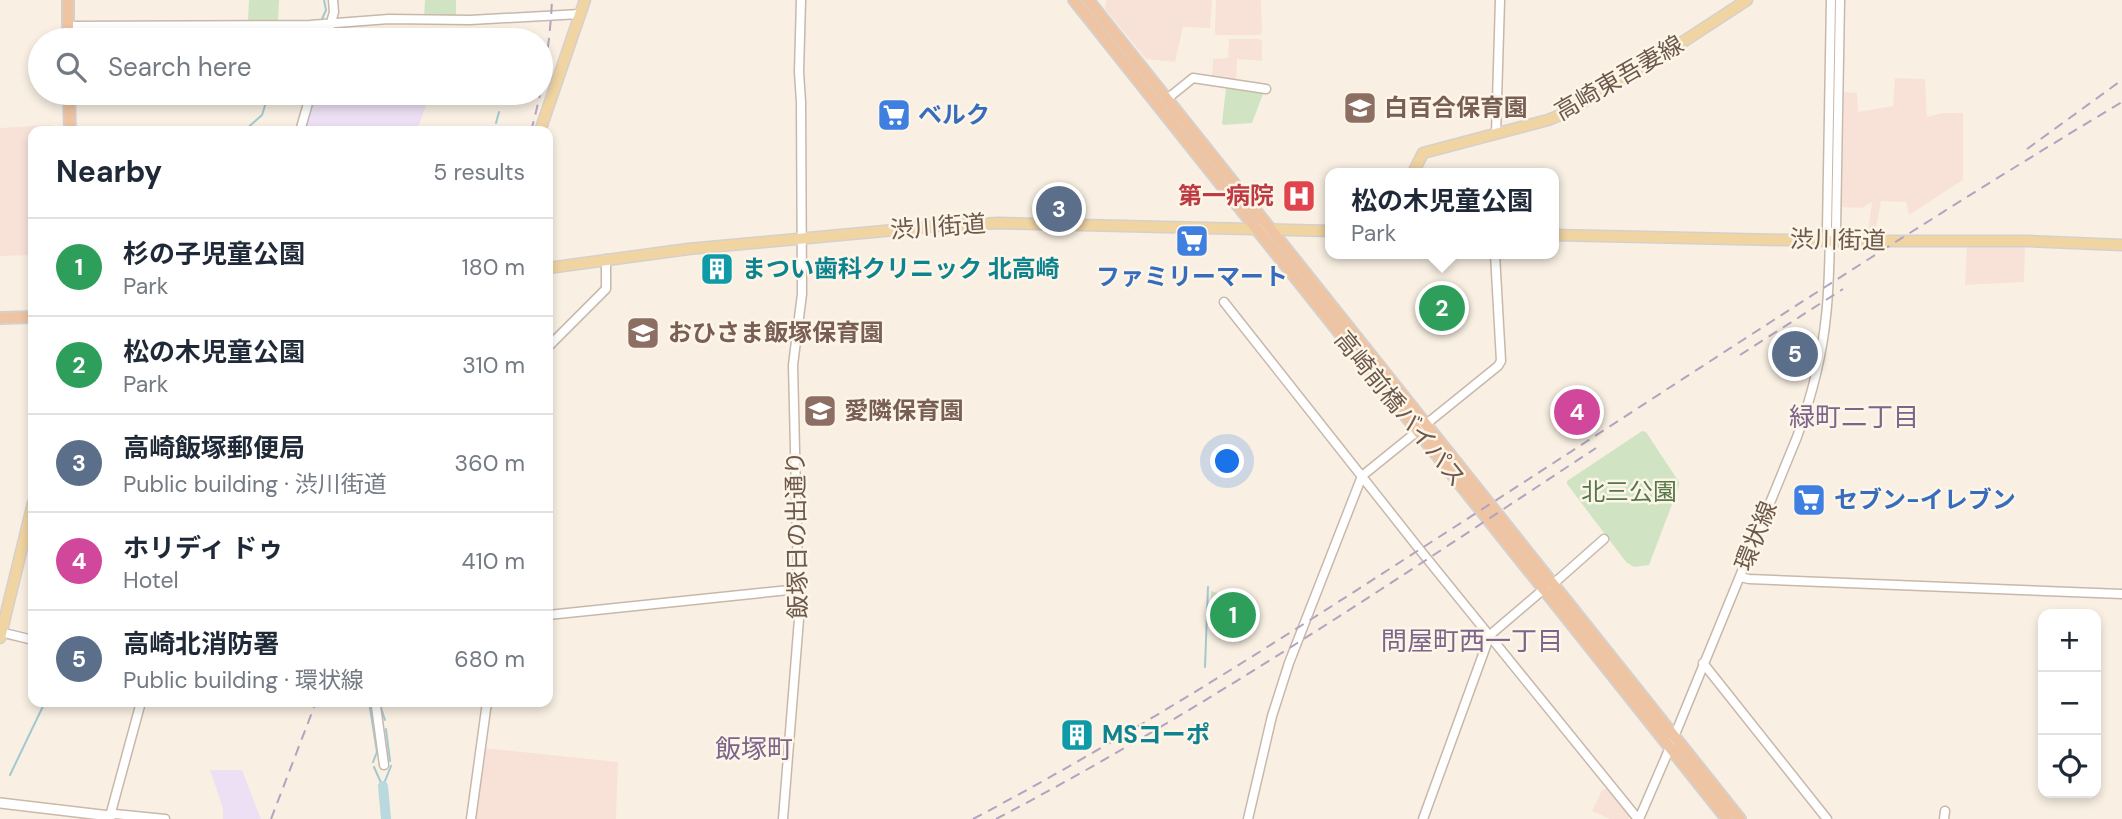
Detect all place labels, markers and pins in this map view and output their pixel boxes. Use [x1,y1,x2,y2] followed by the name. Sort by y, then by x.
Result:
[1341,89,1379,127] school or university icon: 白百合保育園
[1384,92,1528,123] place label: 白百合保育園
[875,96,913,134] supermarket icon: ベルク
[918,99,990,130] place label: ベルク
[1280,177,1318,215] hospital icon: 第一病院
[1178,180,1274,211] place label: 第一病院
[1036,183,1082,235] pin: 3
[1173,222,1211,260] supermarket icon: ファミリーマート
[698,250,736,288] building icon: まつい歯科クリニック 北高崎
[742,253,1060,284] place label: まつい歯科クリニック 北高崎
[1096,261,1288,292] place label: ファミリーマート
[1419,282,1465,334] pin: 2
[624,314,662,352] school or university icon: おひさま飯塚保育園
[668,317,884,348] place label: おひさま飯塚保育園
[1772,328,1818,380] pin: 5
[1554,386,1600,438] pin: 4
[801,392,839,430] school or university icon: 愛隣保育園
[844,395,964,426] place label: 愛隣保育園
[1790,481,1828,519] supermarket icon: セブン-イレブン
[1834,484,2016,515] place label: セブン-イレブン
[1210,589,1256,641] pin: 1
[1058,716,1096,754] building icon: MSコーポ
[1102,719,1210,750] place label: MSコーポ

